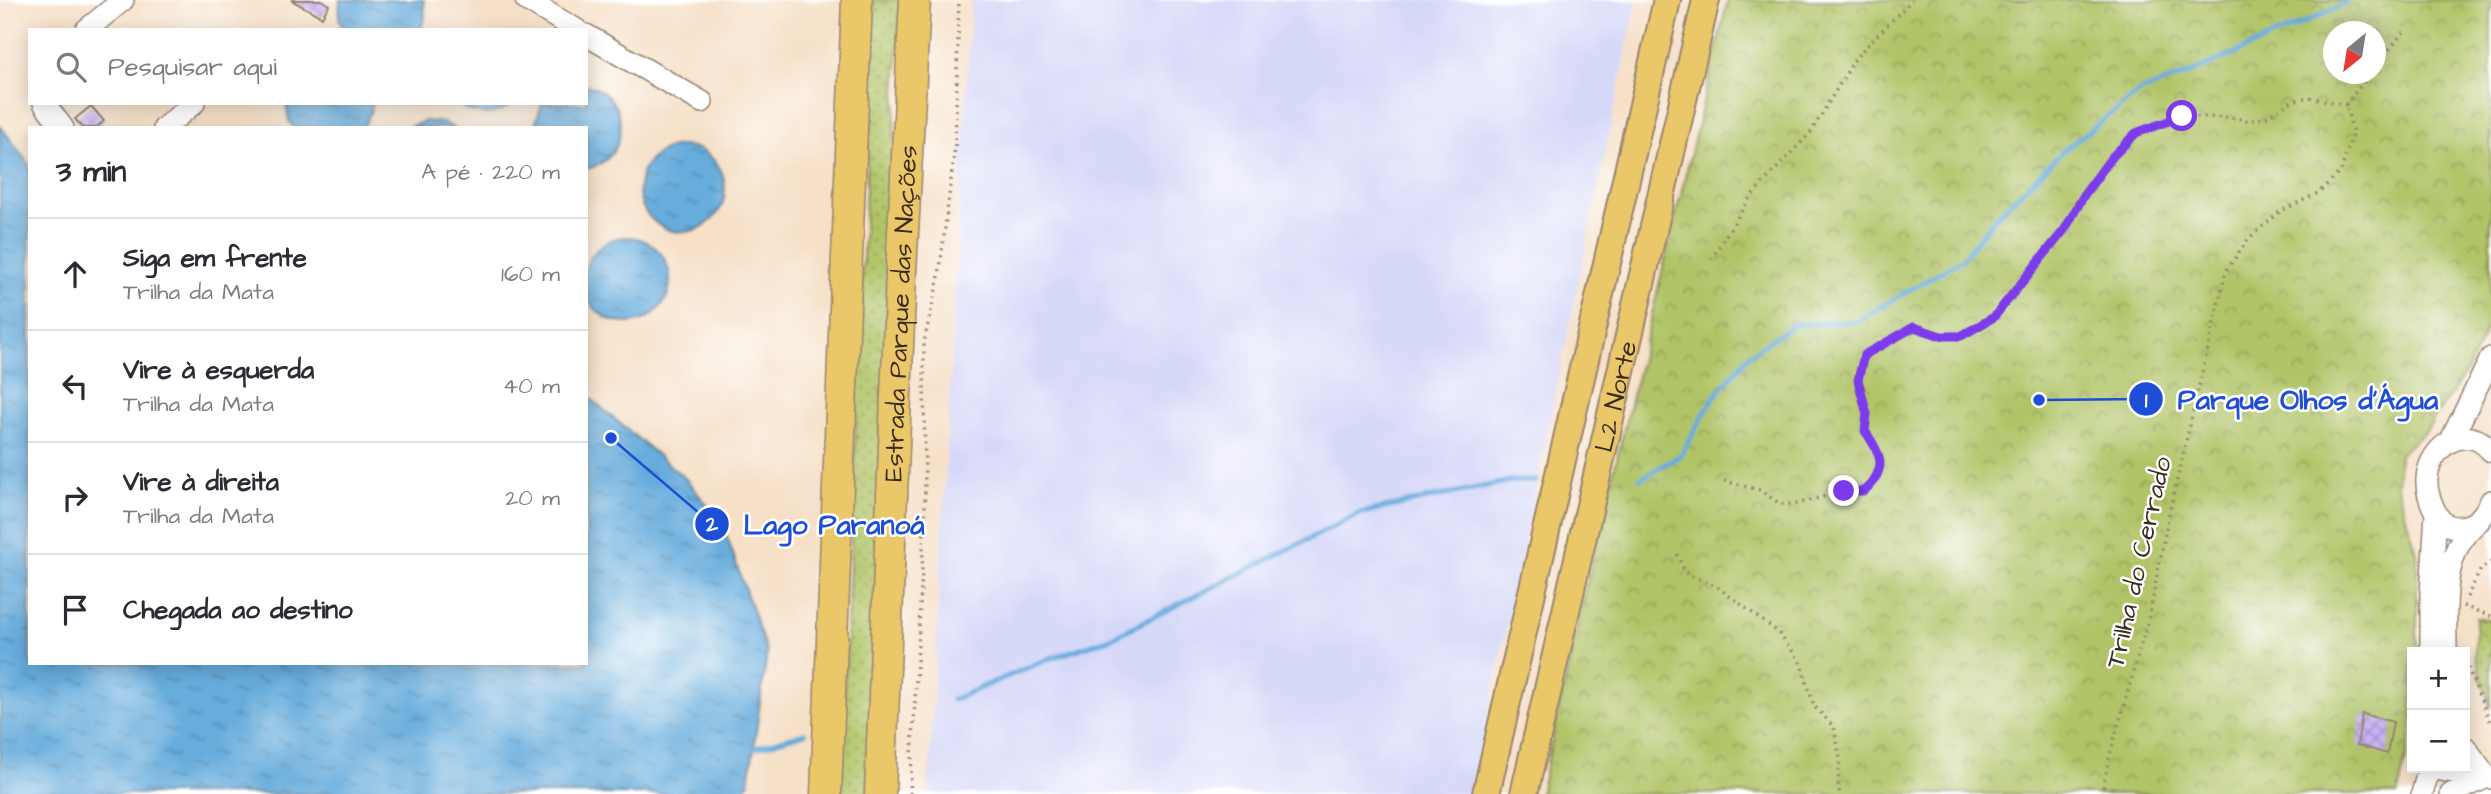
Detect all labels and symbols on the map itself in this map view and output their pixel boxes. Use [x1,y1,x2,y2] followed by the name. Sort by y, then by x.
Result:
[2323,21,2386,84] north arrow
[2166,100,2197,131] route start
[876,144,927,482] street label: Estrada Parque das Nações
[1586,337,1646,456] street label: L2 Norte
[2129,375,2452,424] callout: Parque Olhos d'Água
[2178,381,2439,422] text: Parque Olhos d'Água
[2145,386,2148,415] text: 1
[2097,453,2181,671] street label: Trilha do Cerrado
[1828,475,1859,506] route end
[694,499,938,548] callout: Lago Paranoá
[744,506,925,547] text: Lago Paranoá
[705,510,719,539] text: 2

